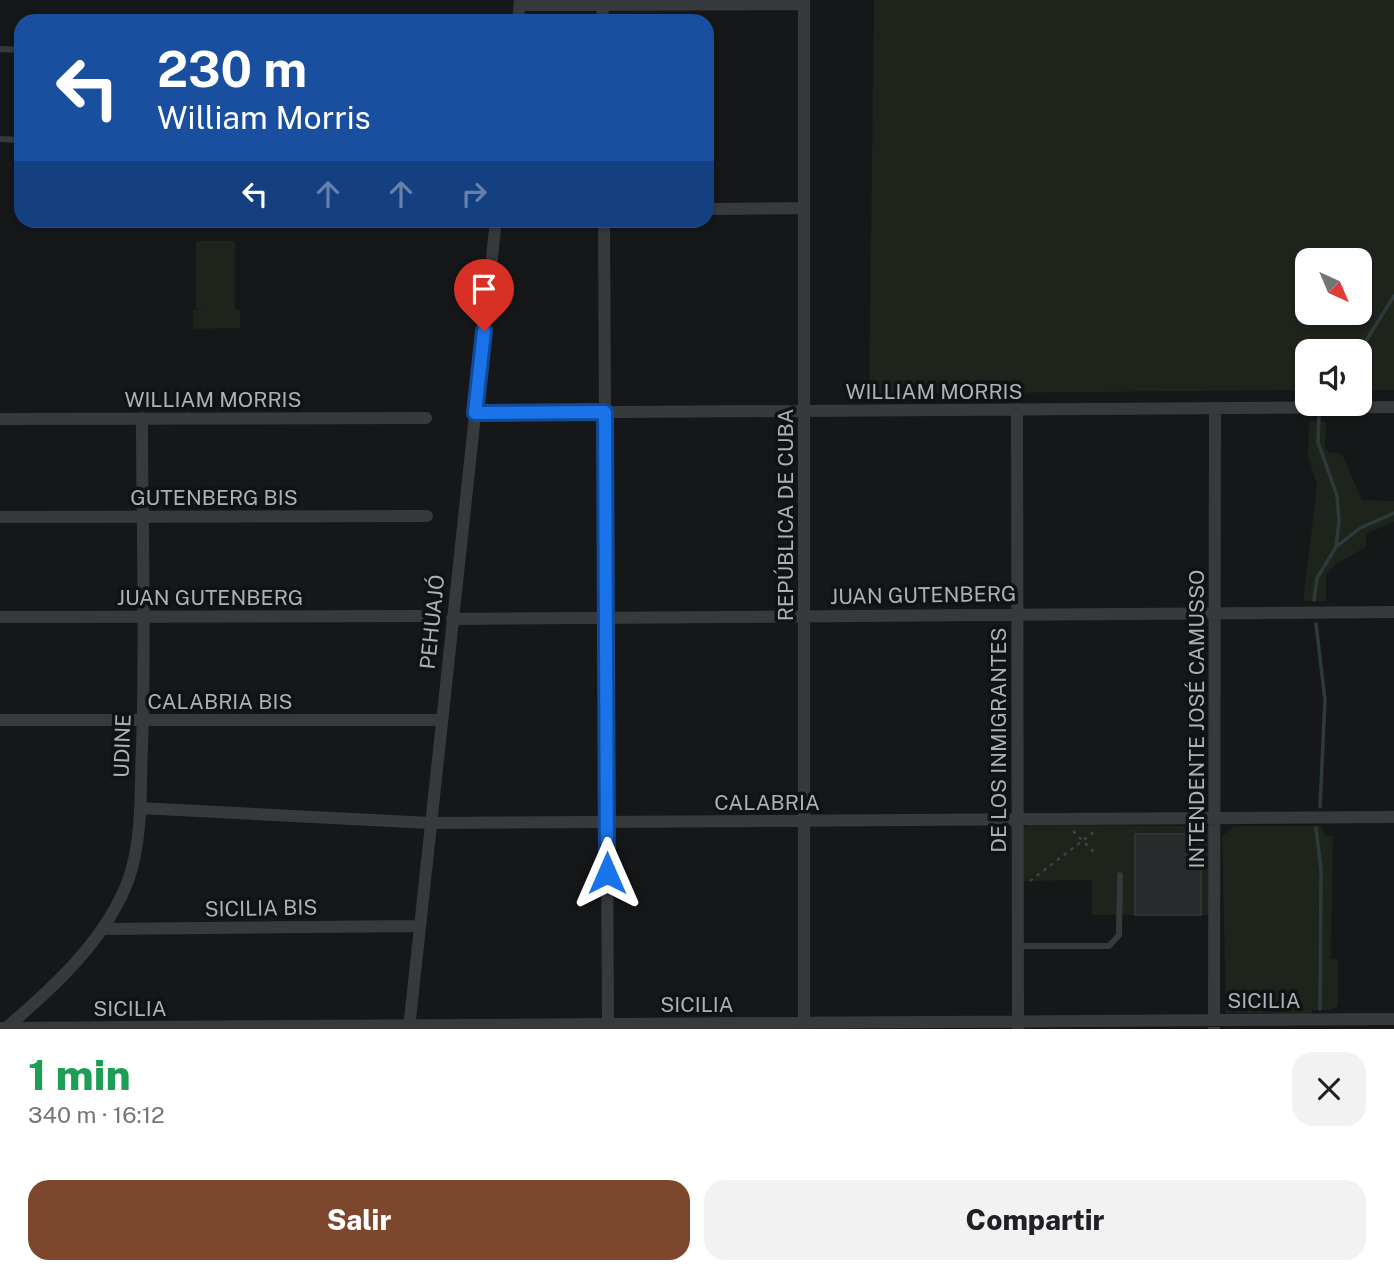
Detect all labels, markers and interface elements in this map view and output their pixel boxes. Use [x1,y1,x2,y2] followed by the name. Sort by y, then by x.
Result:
[157,40,307,98] text: 230 m
[42,42,133,133] icon: left
[157,99,371,136] text: William Morris
[236,175,274,213] icon: left
[309,175,347,213] icon: ahead
[382,175,420,213] icon: ahead
[455,175,493,213] icon: right
[1295,248,1372,326] north arrow
[1295,248,1372,416] map controls
[454,259,514,331] pin
[465,270,503,308] icon: arrive
[1295,339,1372,416] button: sound
[845,379,1023,404] street label: WILLIAM MORRIS
[124,387,302,412] street label: WILLIAM MORRIS
[773,409,798,621] street label: REPÚBLICA DE CUBA
[130,485,298,510] street label: GUTENBERG BIS
[1184,570,1209,868] street label: INTENDENTE JOSÉ CAMUSSO
[415,573,449,671] street label: PEHUAJÓ
[830,581,1016,609] street label: JUAN GUTENBERG
[117,585,303,610] street label: JUAN GUTENBERG
[986,627,1011,853] street label: DE LOS INMIGRANTES
[147,689,293,714] street label: CALABRIA BIS
[108,714,136,778] street label: UDINE
[714,790,820,815] street label: CALABRIA
[570,836,644,910] position arrow
[204,895,318,921] street label: SICILIA BIS
[1227,988,1301,1013] street label: SICILIA
[660,992,734,1017] street label: SICILIA
[93,996,167,1021] street label: SICILIA
[28,1050,131,1099] text: 1 min
[1292,1052,1366,1126] button: close
[28,1101,165,1128] text: 340 m · 16:12
[28,1180,690,1260] button: Salir
[704,1180,1366,1260] button: Compartir

